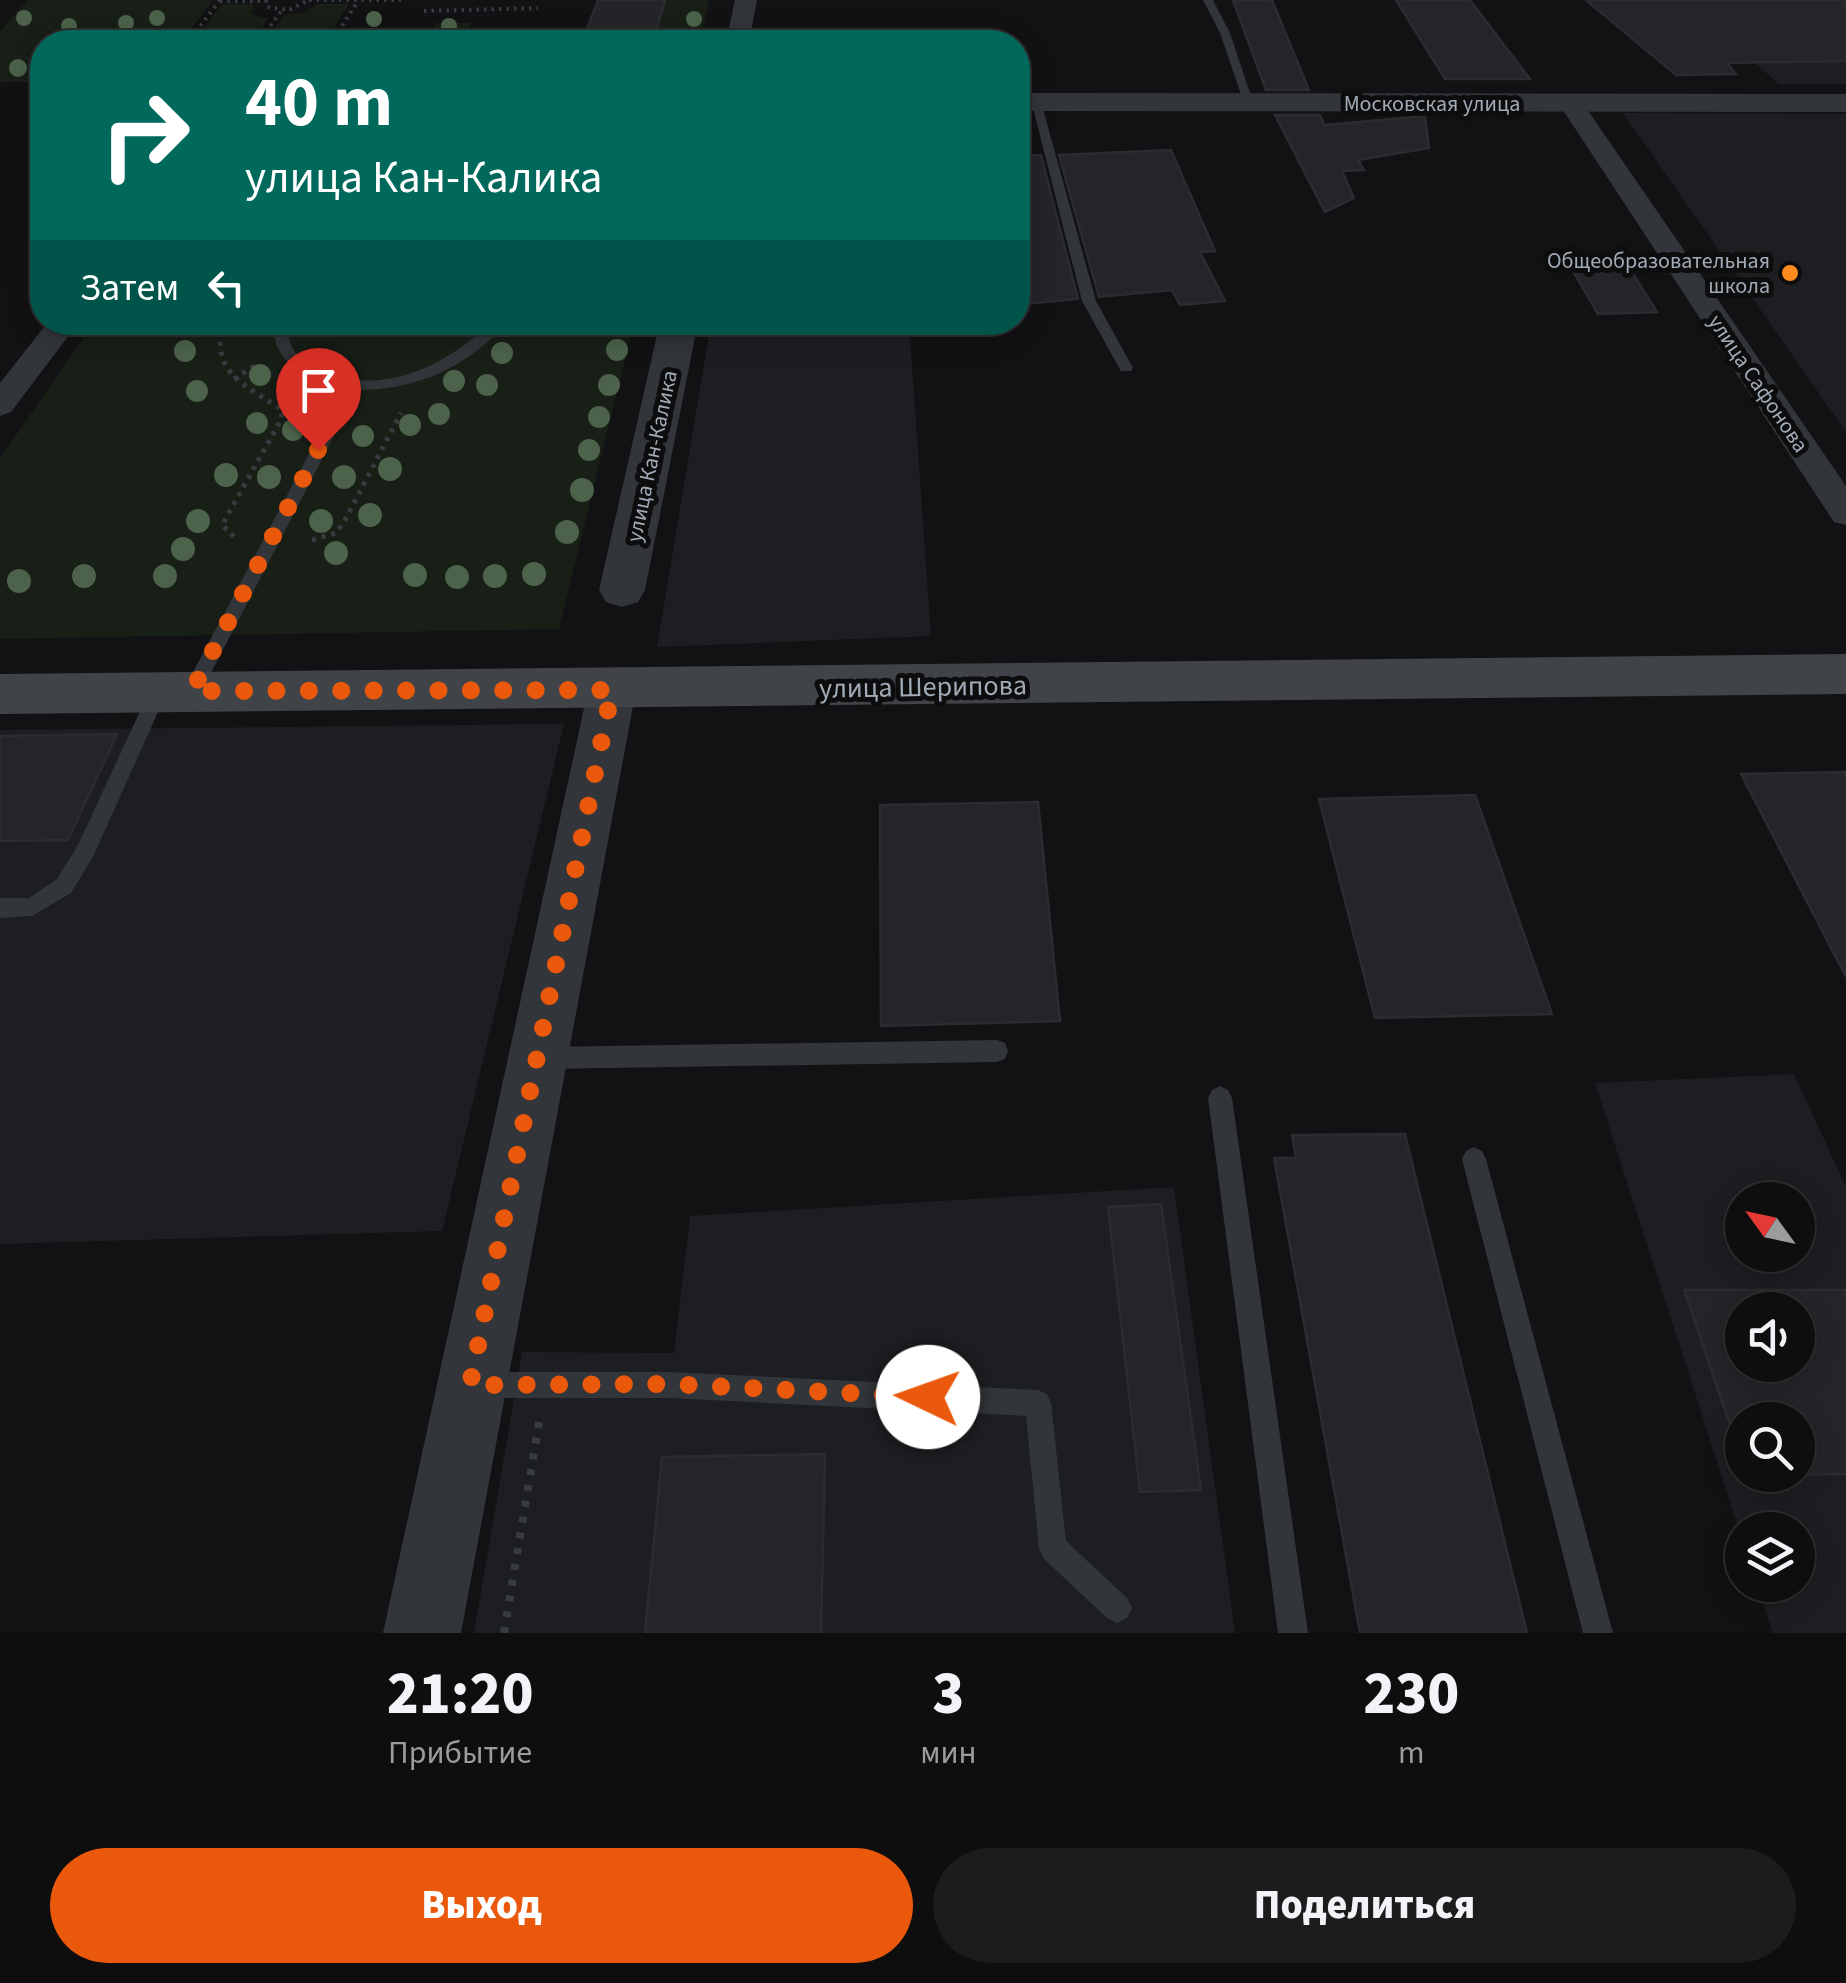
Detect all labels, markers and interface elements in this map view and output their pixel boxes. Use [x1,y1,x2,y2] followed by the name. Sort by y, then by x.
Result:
[245,53,393,153] text: 40 m
[80,70,210,200] icon: right
[1344,88,1520,120] street label: Московская улица
[245,146,603,210] text: улица Кан-Калика
[1547,245,1770,302] place label: Общеобразовательная школа
[199,260,254,315] icon: left
[80,261,179,315] text: Затем
[1779,262,1801,284] marker: Общеобразовательная школа
[1700,308,1816,459] street label: улица Сафонова
[276,348,361,451] pin
[291,363,346,418] icon: arrive
[618,367,686,545] street label: улица Кан-Калика
[819,665,1027,709] street label: улица Шерипова
[1725,1182,1815,1272] north arrow
[1725,1182,1815,1602] map controls
[1725,1292,1815,1382] button: sound
[876,1345,980,1449] position arrow
[1725,1402,1815,1492] button: search
[1725,1512,1815,1602] button: layers
[387,1652,533,1737] text: 21:20
[932,1652,964,1737] text: 3
[1363,1652,1459,1737] text: 230
[388,1730,532,1776] text: Прибытие
[920,1730,976,1776] text: мин
[1398,1730,1424,1776] text: m
[50,1848,913,1963] button: Выход
[933,1848,1796,1963] button: Поделиться

